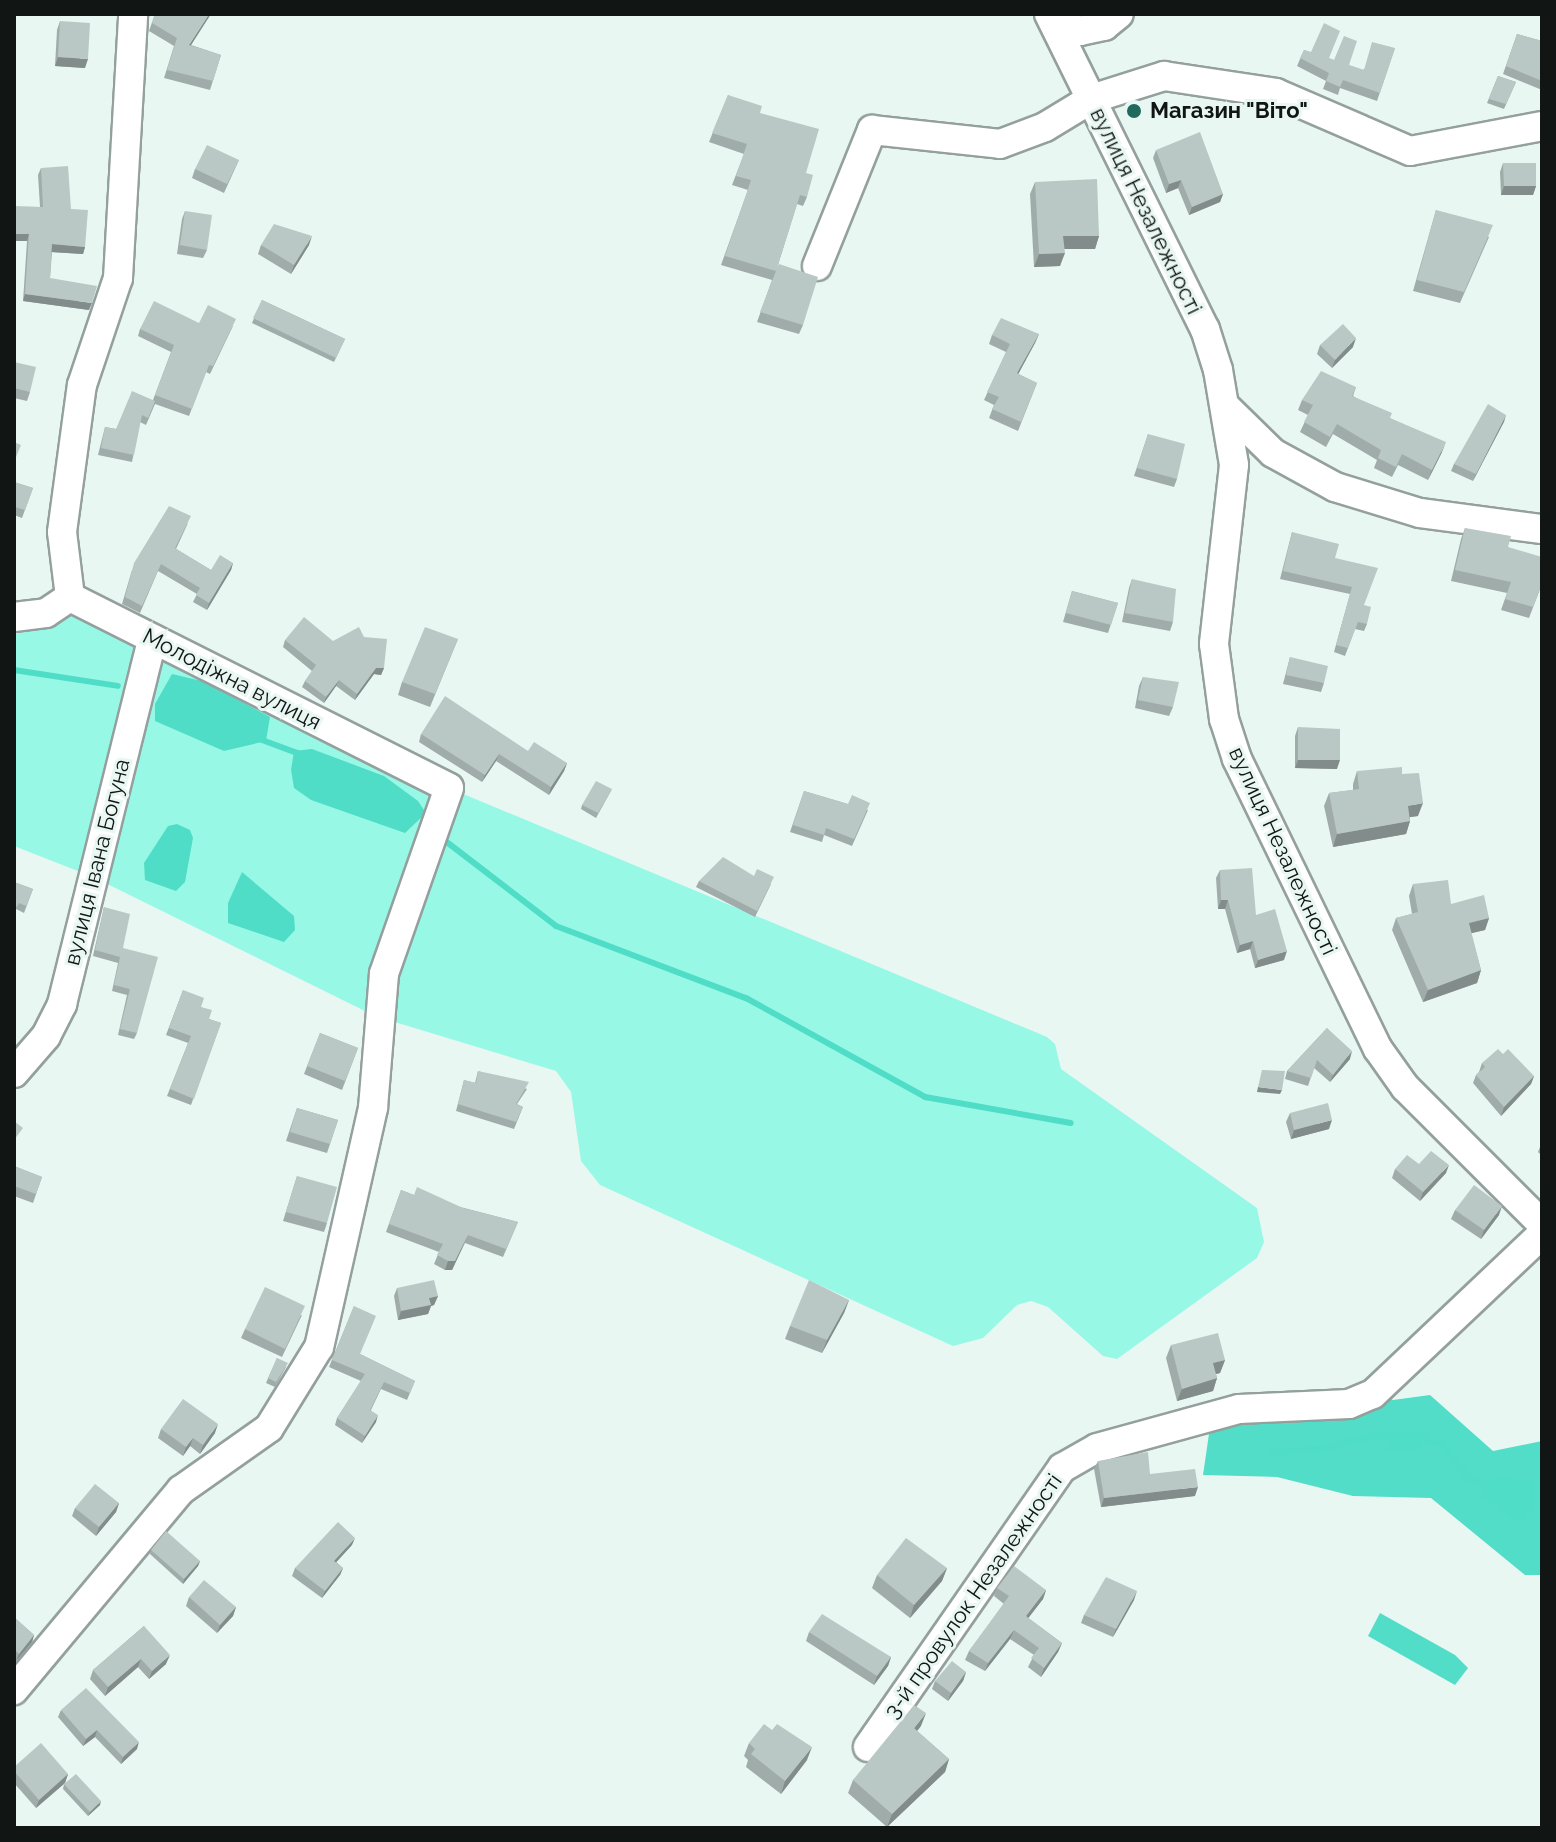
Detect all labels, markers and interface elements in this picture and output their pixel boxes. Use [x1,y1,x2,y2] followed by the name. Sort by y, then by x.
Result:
[1150,98,1308,124] place label: Магазин "Віто"
[1125,102,1143,120] marker: Магазин "Віто"
[1085,104,1207,318] street label: вулиця Незалежності
[138,623,326,735] street label: Молодіжна вулиця
[1223,743,1343,959] street label: вулиця Незалежності
[59,756,135,968] street label: вулиця Івана Богуна
[878,1469,1068,1723] street label: 3-й провулок Незалежності

